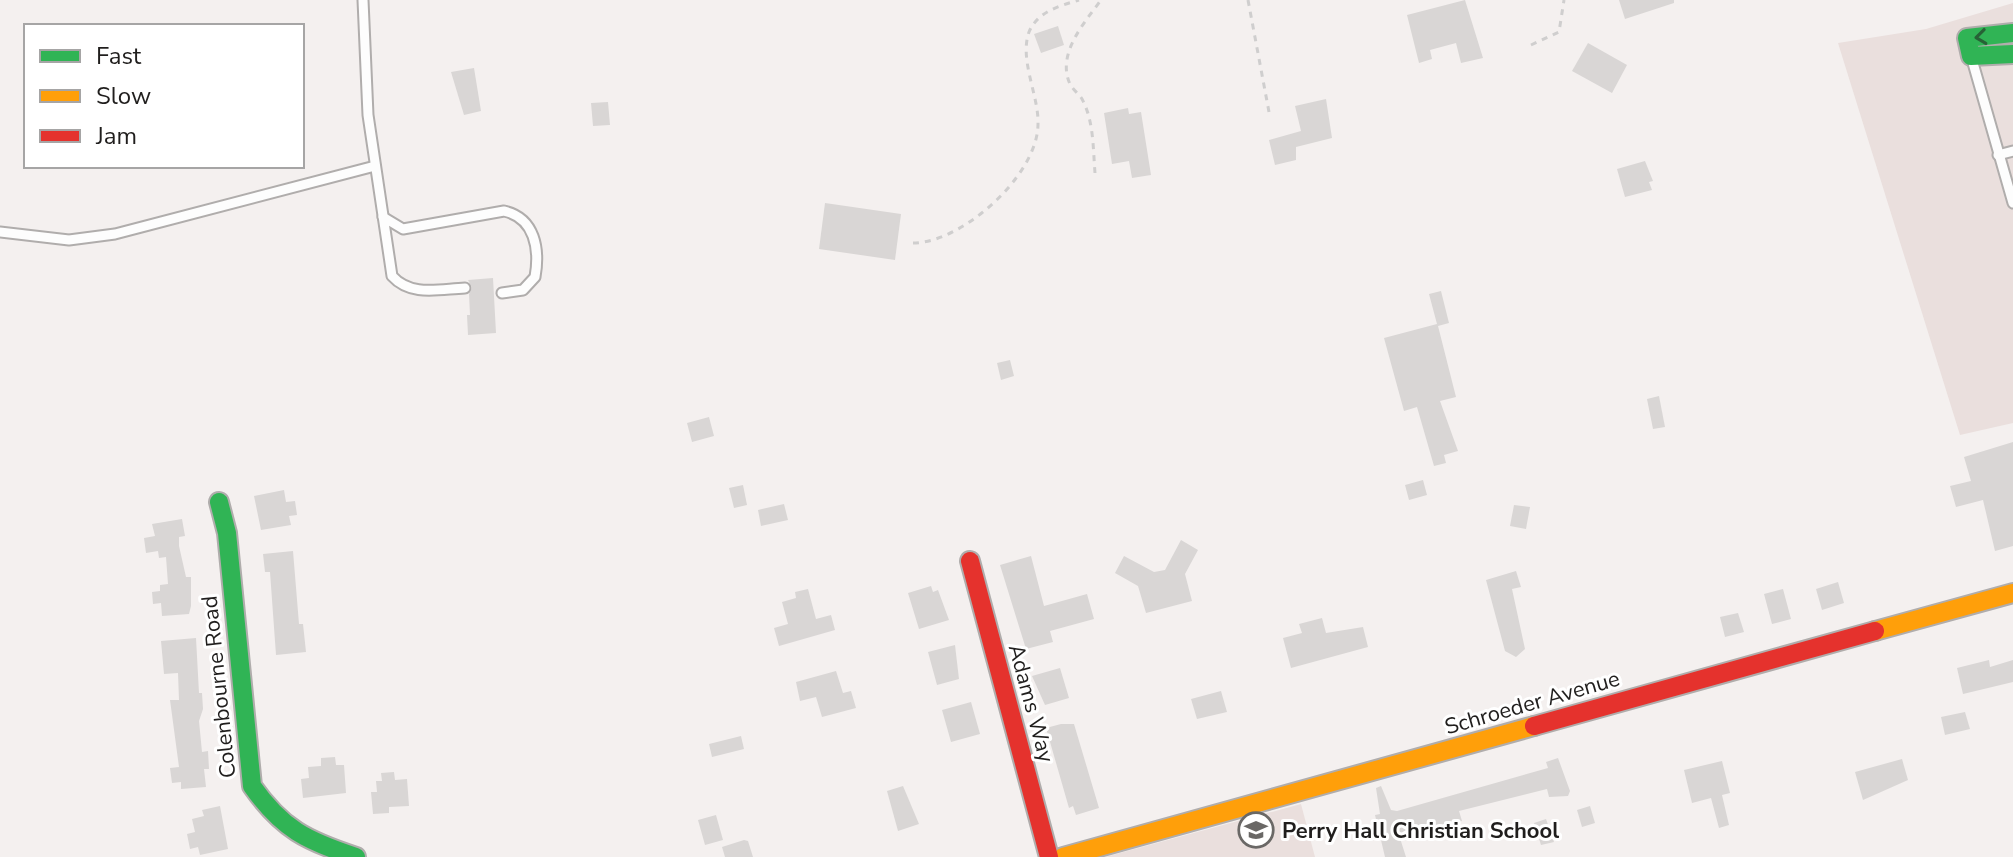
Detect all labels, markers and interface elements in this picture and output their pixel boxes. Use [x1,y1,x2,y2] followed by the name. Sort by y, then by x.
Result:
[24,24,304,168] legend
[1974,28,1987,45] one-way arrow
[96,40,142,72] text: Fast
[96,80,151,112] text: Slow
[95,120,137,152] text: Jam
[195,594,243,780] street label: Colenbourne Road
[1001,641,1061,766] street label: Adams Way
[1441,664,1623,742] street label: Schroeder Avenue
[1237,811,1275,849] school or university icon: Perry Hall Christian School
[1282,816,1559,846] place label: Perry Hall Christian School

